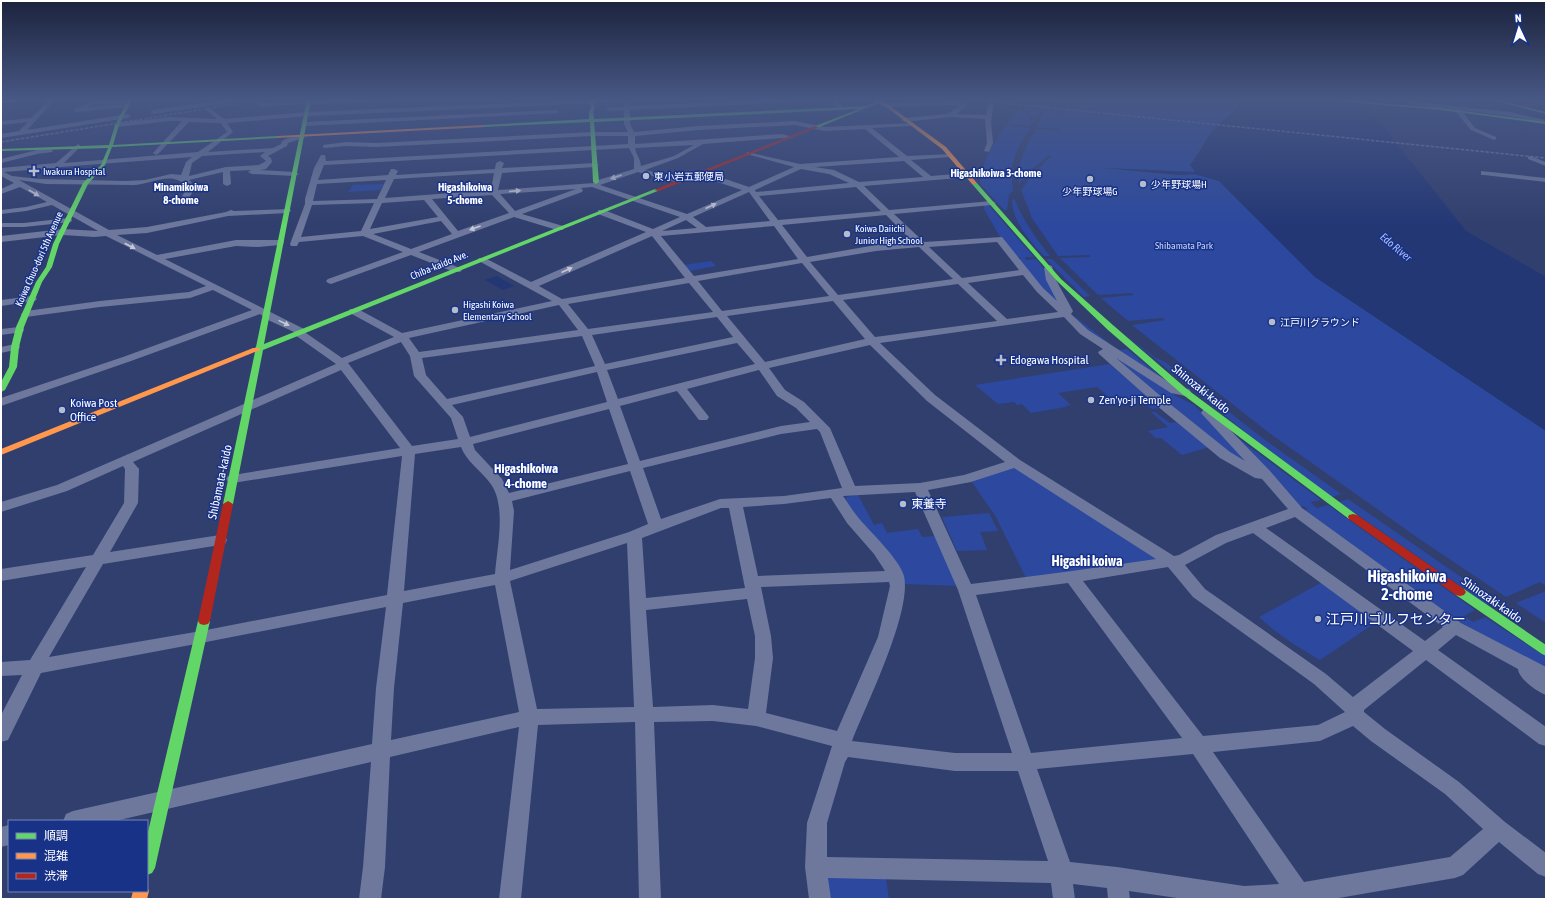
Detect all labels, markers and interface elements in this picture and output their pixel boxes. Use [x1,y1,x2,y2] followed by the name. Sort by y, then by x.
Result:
[1499,8,1539,48] north arrow
[1515,12,1522,24] text: N
[28,165,40,177] marker: Iwakura Hospital
[43,166,106,177] place label: Iwakura Hospital
[950,167,1042,179] district label: Higashikoiwa 3-chome
[641,171,651,181] marker: 東小岩五郵便局
[654,171,724,182] place label: 東小岩五郵便局
[610,174,622,180] one-way arrow
[1085,174,1095,184] marker: 少年野球場G
[1138,179,1148,189] marker: 少年野球場H
[1151,179,1207,190] place label: 少年野球場H
[154,181,208,206] district label: Minamikoiwa 8-chome
[438,181,492,206] district label: Higashikoiwa 5-chome
[1062,186,1118,197] place label: 少年野球場G
[509,187,521,194] one-way arrow
[29,189,40,196] one-way arrow
[706,203,717,209] one-way arrow
[13,210,65,308] street label: Koiwa Chuo-dori 5th Avenue
[855,223,923,246] place label: Koiwa Daiichi Junior High School
[468,226,480,232] one-way arrow
[842,229,852,239] marker: Koiwa Daiichi Junior High School
[1378,230,1415,264] water label: Edo River
[1155,240,1214,251] park label: Shibamata Park
[124,242,136,249] one-way arrow
[409,248,470,282] street label: Chiba-kaido Ave.
[561,267,572,273] one-way arrow
[463,299,532,322] place label: Higashi Koiwa Elementary School
[450,305,460,315] marker: Higashi Koiwa Elementary School
[1267,317,1277,327] marker: 江戸川グラウンド
[1280,317,1360,328] place label: 江戸川グラウンド
[278,320,289,326] one-way arrow
[1010,353,1090,367] place label: Edogawa Hospital
[995,354,1007,366] marker: Edogawa Hospital
[1169,361,1233,417] street label: Shinozaki-kaido
[1099,393,1171,407] place label: Zen'yo-ji Temple
[1086,395,1096,405] marker: Zen'yo-ji Temple
[70,396,118,424] place label: Koiwa Post Office
[57,405,67,415] marker: Koiwa Post Office
[205,443,235,521] street label: Shibamata-kaido
[494,461,558,491] district label: Higashikoiwa 4-chome
[911,497,947,511] place label: 東養寺
[898,499,908,509] marker: 東養寺
[1052,553,1123,569] district label: Higashi koiwa
[1368,567,1446,603] district label: Higashikoiwa 2-chome
[1459,574,1525,626] street label: Shinozaki-kaido
[1326,611,1466,627] place label: 江戸川ゴルフセンター
[1313,614,1323,624] marker: 江戸川ゴルフセンター
[8,820,148,892] legend
[44,829,68,843] text: 順調
[44,849,68,863] text: 混雑
[44,869,68,883] text: 渋滞

